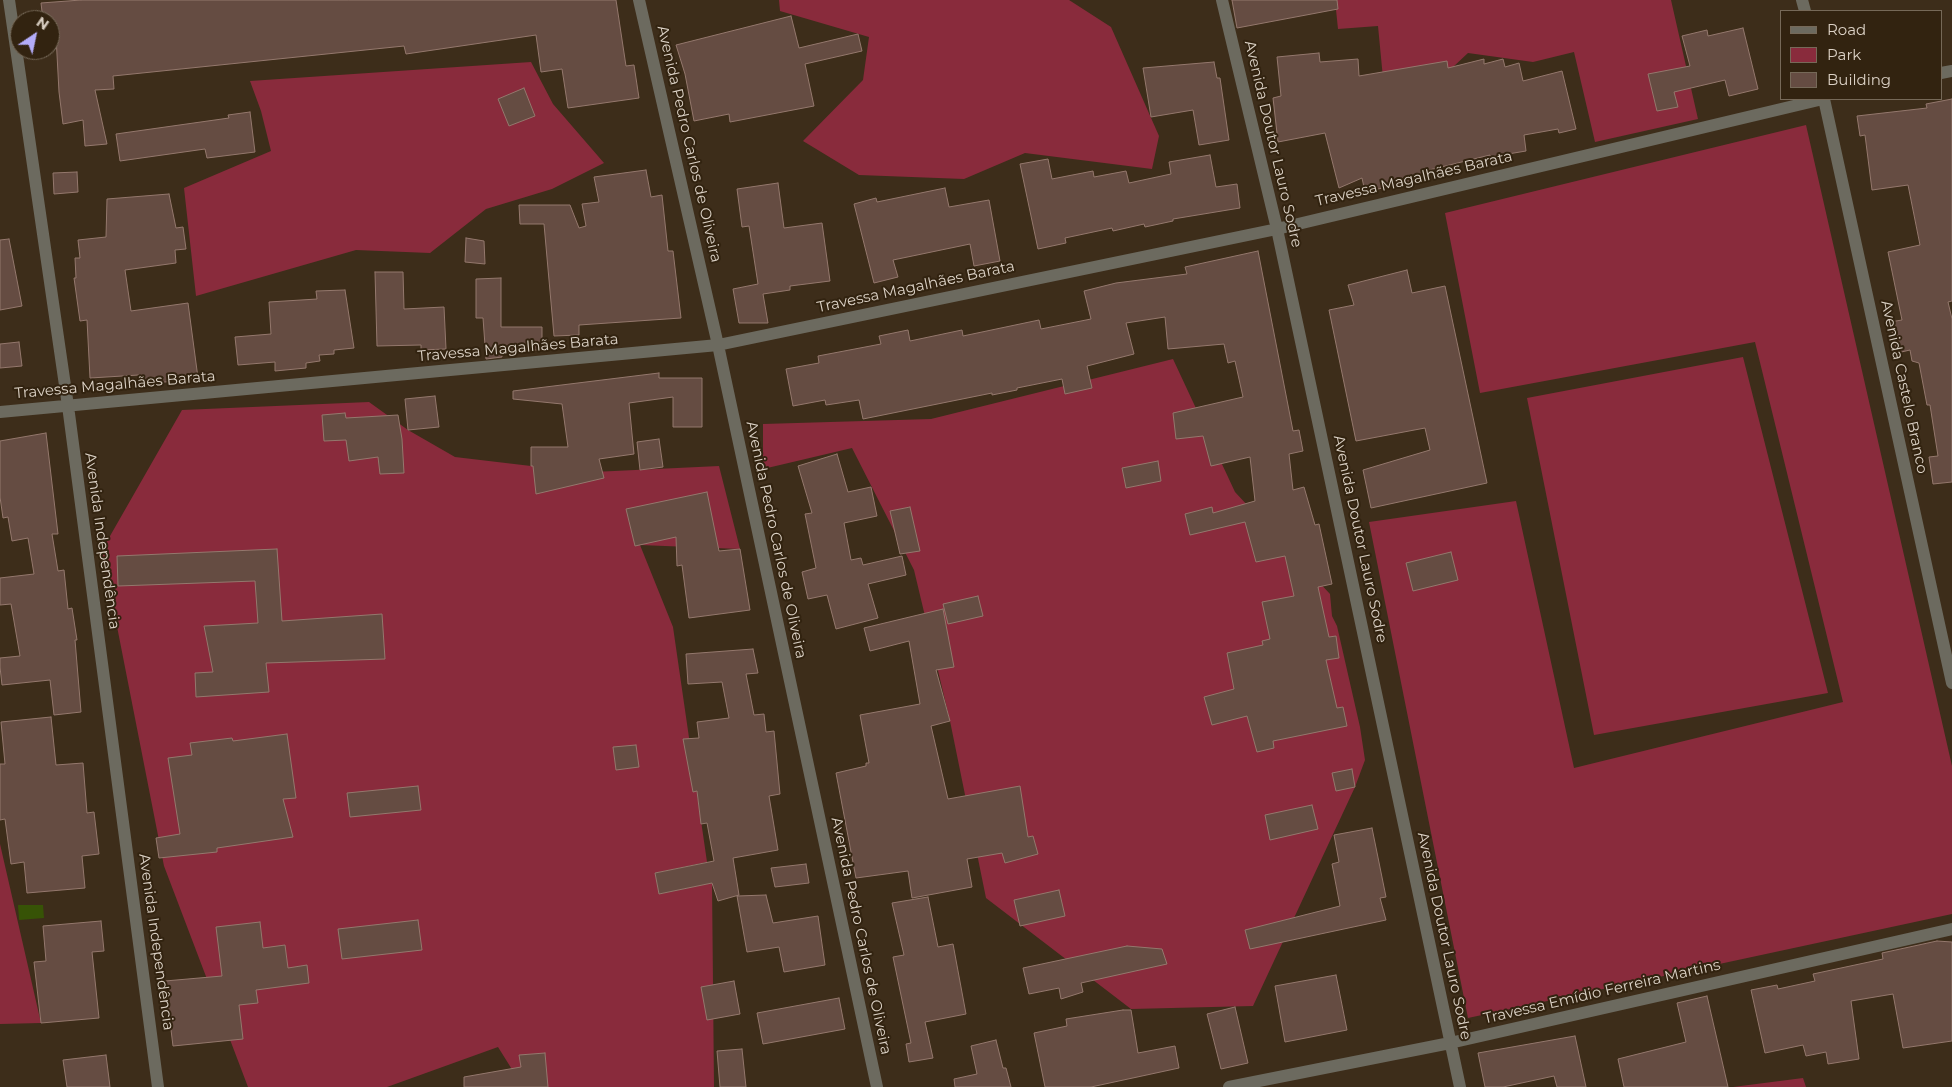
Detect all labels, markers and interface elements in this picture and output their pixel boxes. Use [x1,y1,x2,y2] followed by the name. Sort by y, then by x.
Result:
[10,10,60,60] north arrow
[1780,10,1942,100] legend
[33,13,53,34] text: N
[1827,20,1866,39] text: Road
[653,24,725,264] street label: Avenida Pedro Carlos de Oliveira
[1240,39,1306,249] street label: Avenida Doutor Lauro Sodre
[1827,45,1861,64] text: Park
[1827,70,1891,89] text: Building
[1314,148,1514,210] street label: Travessa Magalhães Barata
[816,257,1016,317] street label: Travessa Magalhães Barata
[1877,299,1931,475] street label: Avenida Castelo Branco
[417,330,619,366] street label: Travessa Magalhães Barata
[14,367,216,403] street label: Travessa Magalhães Barata
[742,420,810,660] street label: Avenida Pedro Carlos de Oliveira
[1329,433,1391,645] street label: Avenida Doutor Lauro Sodre
[81,451,123,631] street label: Avenida Independência
[827,816,895,1056] street label: Avenida Pedro Carlos de Oliveira
[1413,830,1475,1042] street label: Avenida Doutor Lauro Sodre
[135,852,177,1032] street label: Avenida Independência
[1482,956,1722,1028] street label: Travessa Emídio Ferreira Martins

